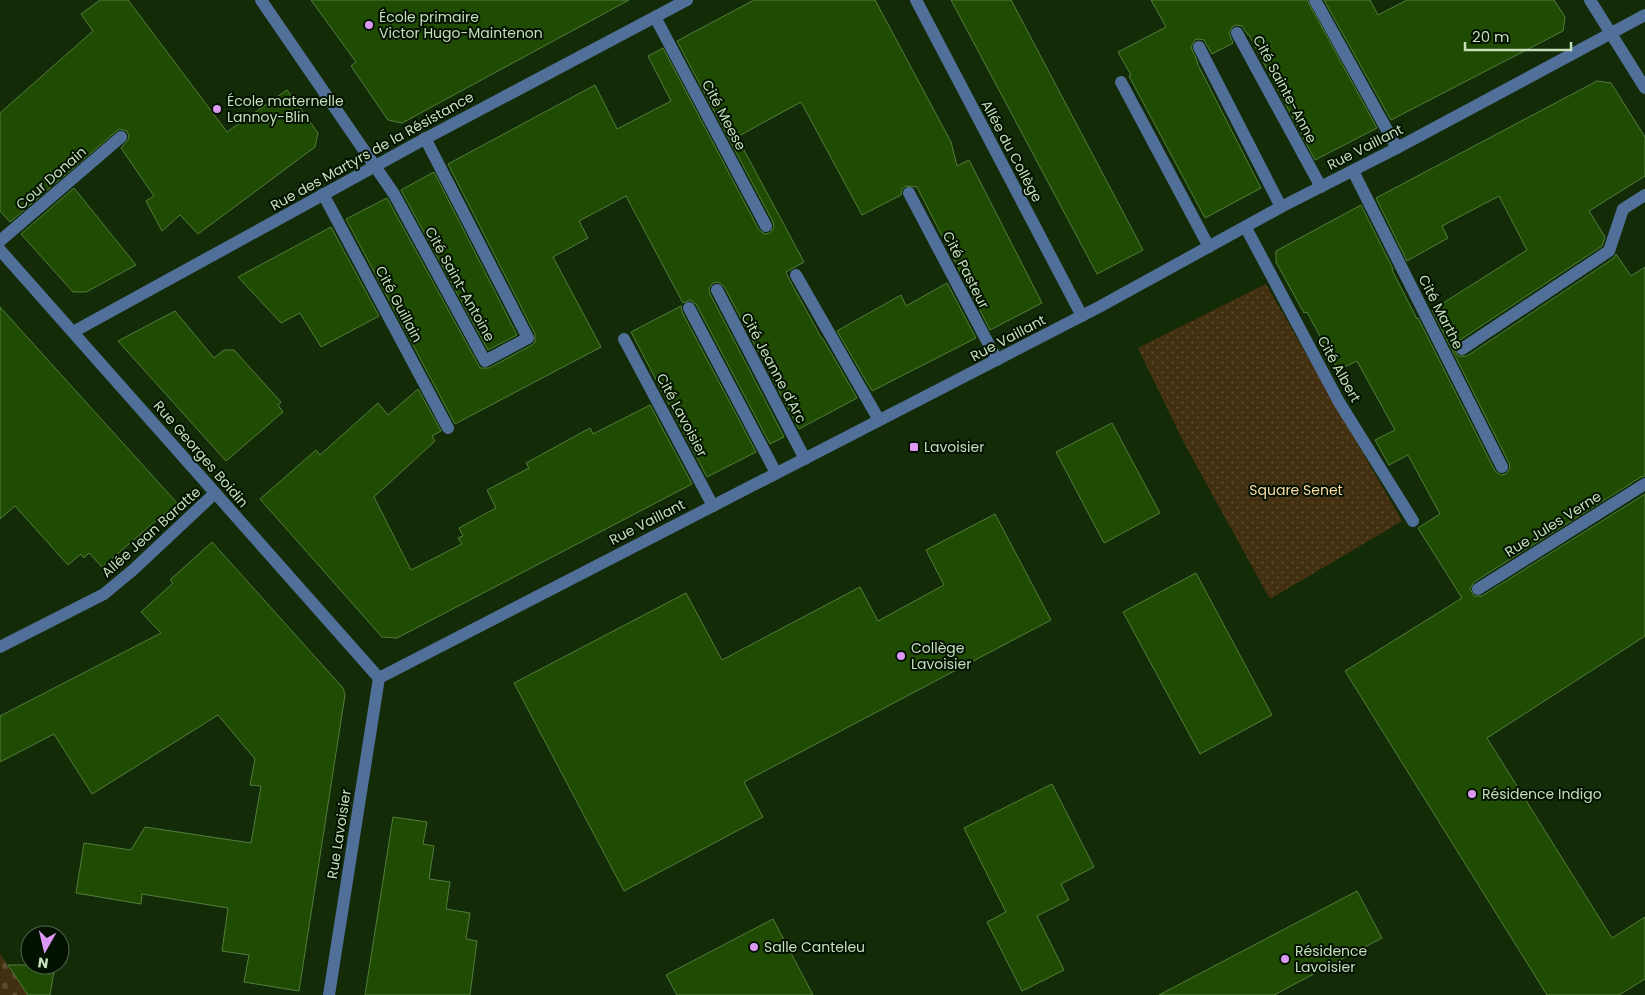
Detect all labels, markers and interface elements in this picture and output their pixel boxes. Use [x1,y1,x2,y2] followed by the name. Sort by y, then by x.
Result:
[379,7,543,43] place label: École primaire Victor Hugo-Maintenon
[363,19,375,31] marker: École primaire Victor Hugo-Maintenon
[1465,20,1571,52] scale bar
[1472,26,1510,47] text: 20 m
[1248,32,1322,147] street label: Cité Sainte-Anne
[697,76,751,154] street label: Cité Meese
[267,86,478,215] street label: Rue des Martyrs de la Résistance
[227,91,344,127] place label: École maternelle Lannoy-Blin
[977,96,1048,206] street label: Allée du Collège
[211,103,223,115] marker: École maternelle Lannoy-Blin
[1324,119,1406,175] street label: Rue Vaillant
[11,142,91,214] street label: Cour Donain
[420,223,500,345] street label: Cité Saint-Antoine
[938,228,994,312] street label: Cité Pasteur
[370,262,428,346] street label: Cité Guillain
[1414,271,1468,353] street label: Cité Marthe
[736,309,812,427] street label: Cité Jeanne d'Arc
[967,310,1049,366] street label: Rue Vaillant
[1313,332,1365,406] street label: Cité Albert
[652,370,712,460] street label: Cité Lavoisier
[149,396,253,512] street label: Rue Georges Boidin
[924,437,984,457] place label: Lavoisier
[908,441,920,453] marker: Lavoisier
[1249,480,1343,500] park label: Square Senet
[97,482,205,582] street label: Allée Jean Baratte
[1501,486,1605,562] street label: Rue Jules Verne
[606,494,688,550] street label: Rue Vaillant
[911,638,971,674] place label: Collège Lavoisier
[895,650,907,662] marker: Collège Lavoisier
[1482,784,1602,804] place label: Résidence Indigo
[322,788,356,880] street label: Rue Lavoisier
[1466,788,1478,800] marker: Résidence Indigo
[20,925,70,975] north arrow
[764,937,865,957] place label: Salle Canteleu
[748,941,760,953] marker: Salle Canteleu
[1295,941,1368,977] place label: Résidence Lavoisier
[37,952,50,974] text: N
[1279,953,1291,965] marker: Résidence Lavoisier

